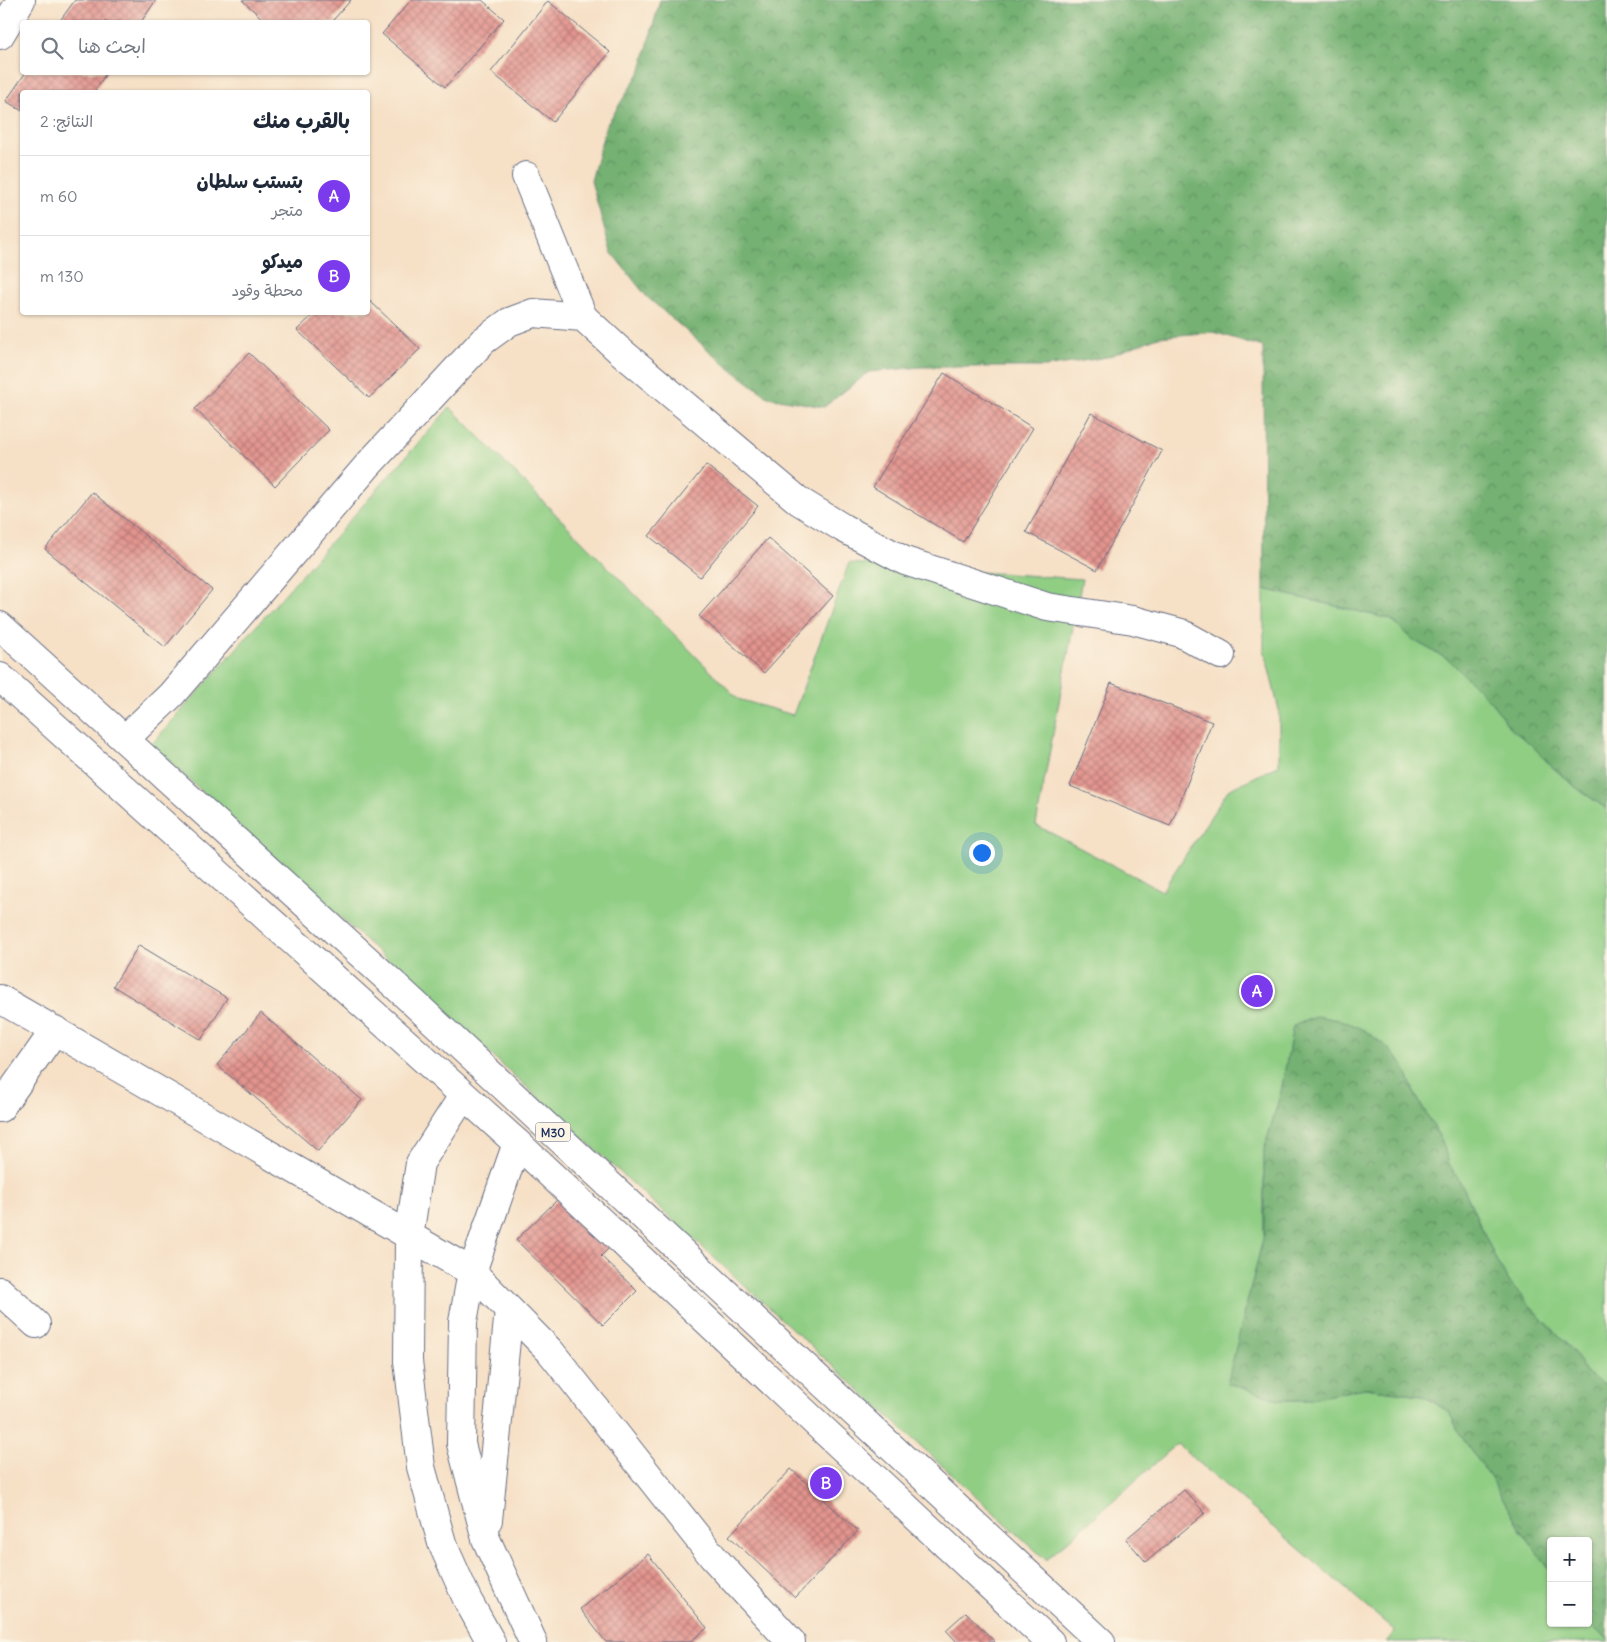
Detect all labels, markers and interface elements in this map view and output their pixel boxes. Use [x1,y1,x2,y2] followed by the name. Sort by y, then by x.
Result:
[20,20,370,75] search box
[38,34,66,62] icon: search
[78,34,146,58] text: ابحث هنا
[253,107,350,134] text: بالقرب منك
[40,111,93,131] text: النتائج: 2
[197,169,303,193] text: بتستب سلطان
[40,186,78,206] text: 60 m
[329,186,339,206] text: A
[272,200,303,220] text: متجر
[262,249,303,273] text: ميدكو
[40,266,84,286] text: 130 m
[329,266,339,286] text: B
[231,280,303,300] text: محطة وقود
[969,840,995,866] your location
[1241,972,1273,1010] pin: A
[536,1122,570,1142] road number: M30
[810,1464,842,1502] pin: B
[1547,1537,1592,1627] map controls
[1547,1537,1592,1582] button: +
[1547,1582,1592,1627] button: −

